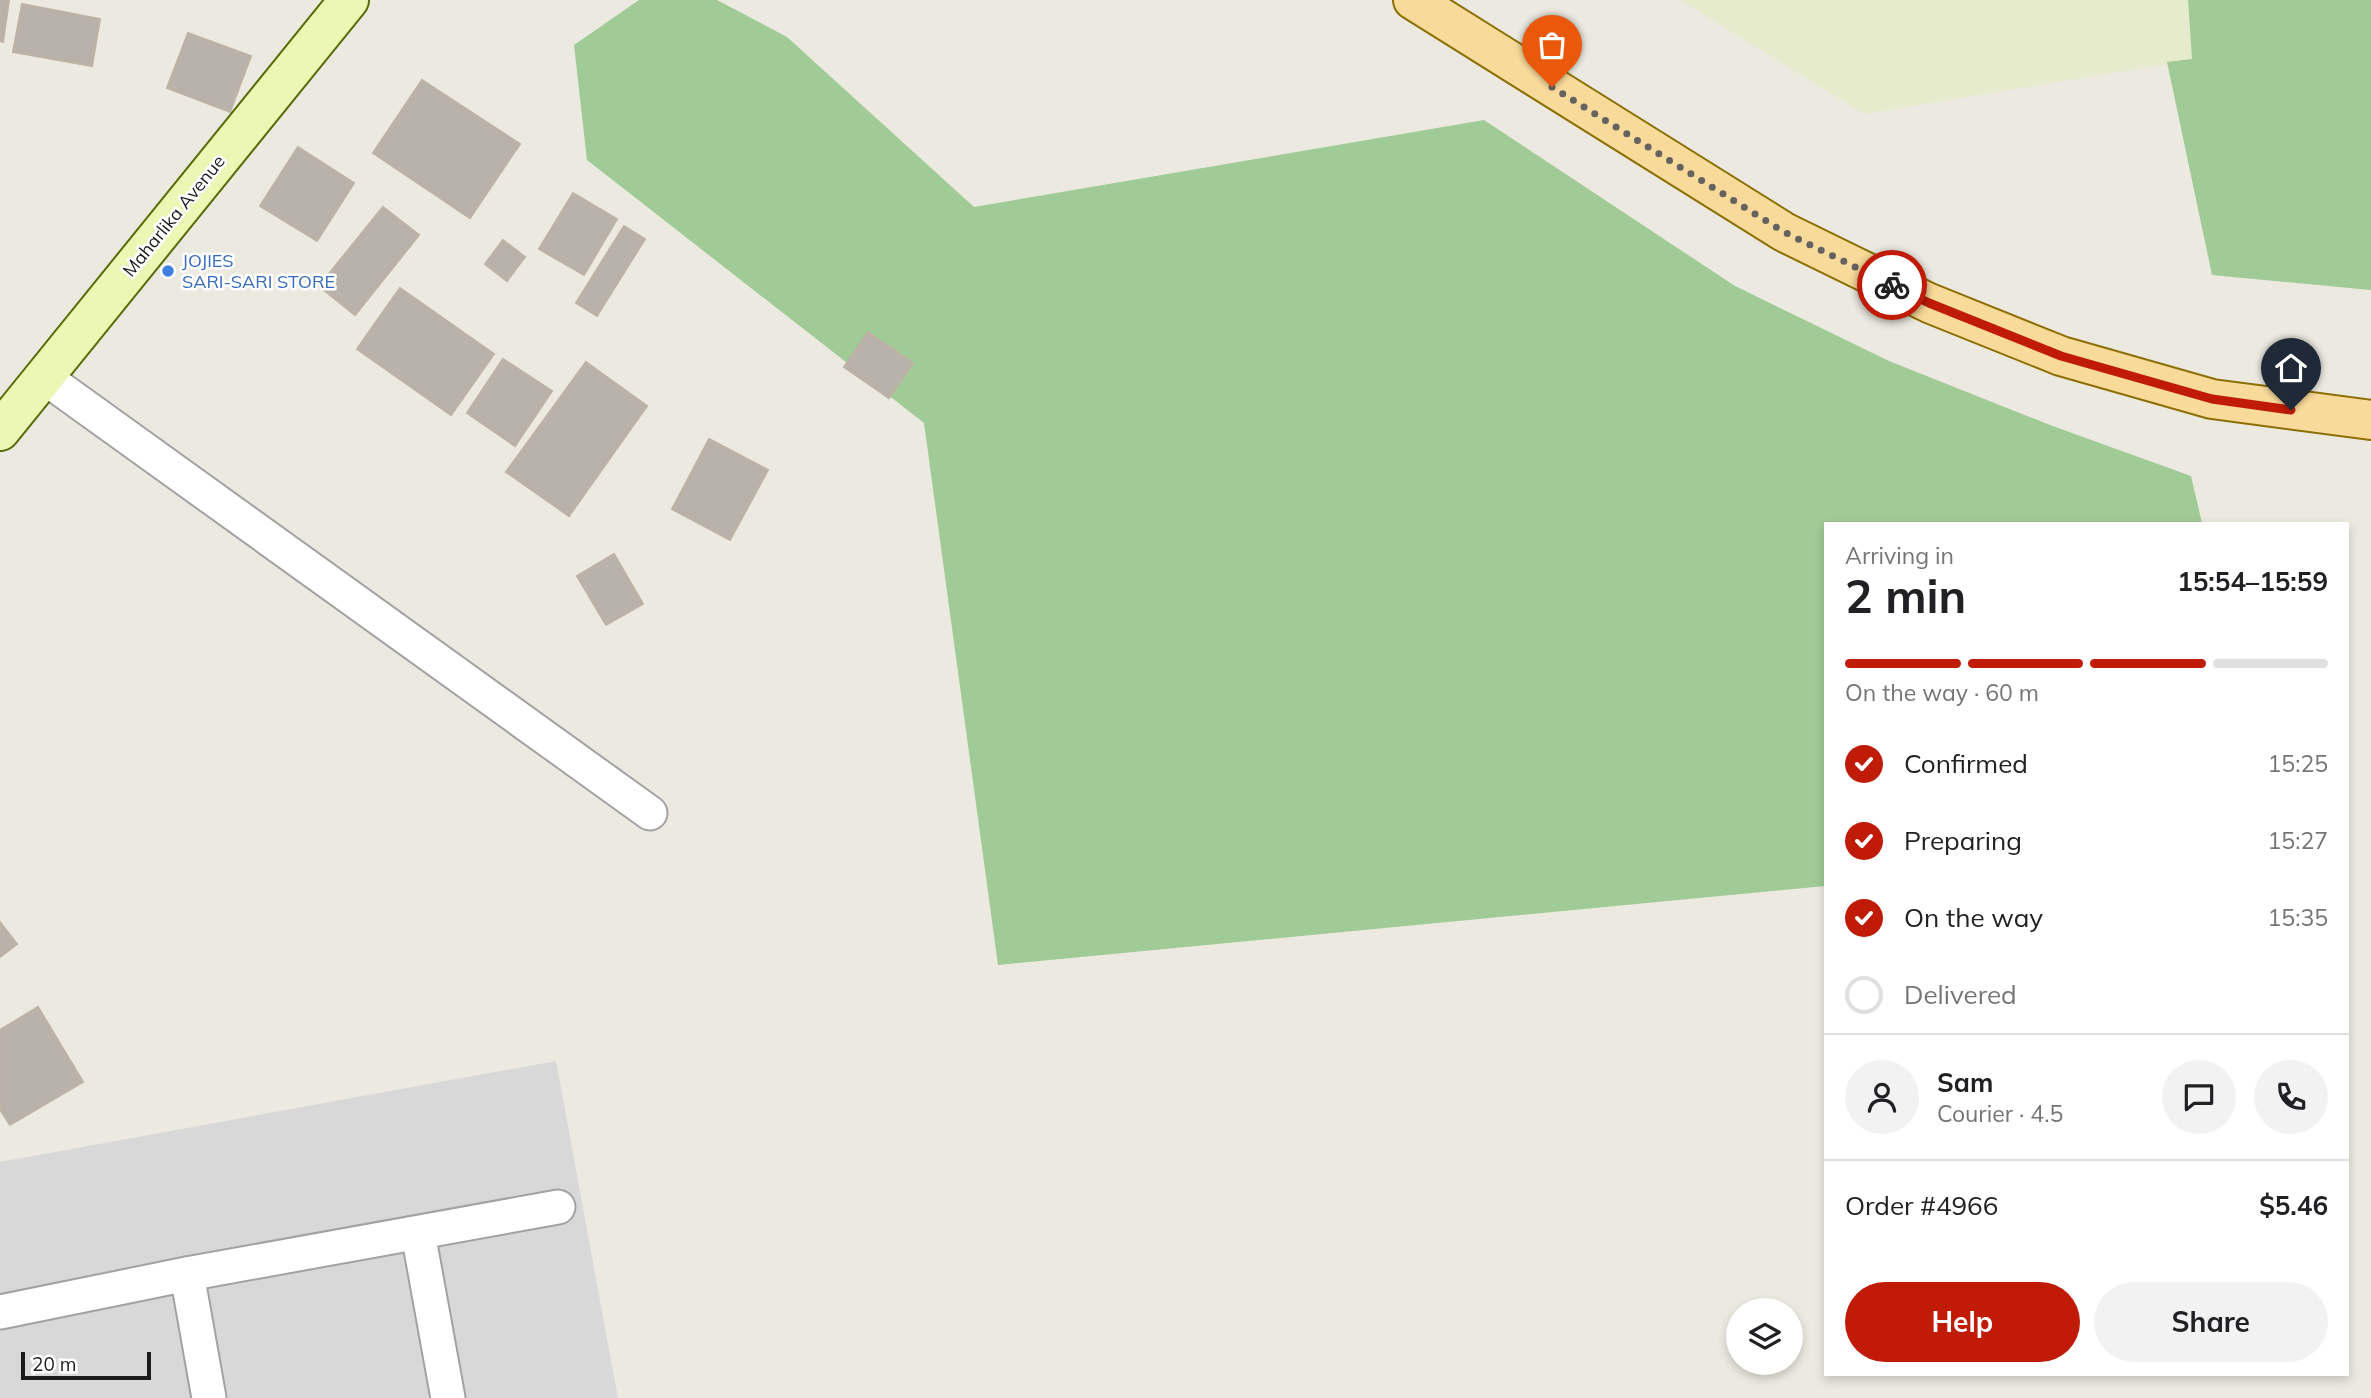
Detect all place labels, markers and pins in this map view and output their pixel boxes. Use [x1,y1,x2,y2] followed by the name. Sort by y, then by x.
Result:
[1522,15,1582,87] pin
[182,249,335,293] place label: JOJIES SARI-SARI STORE
[160,263,176,279] marker: JOJIES SARI-SARI STORE
[2261,338,2321,410] pin

